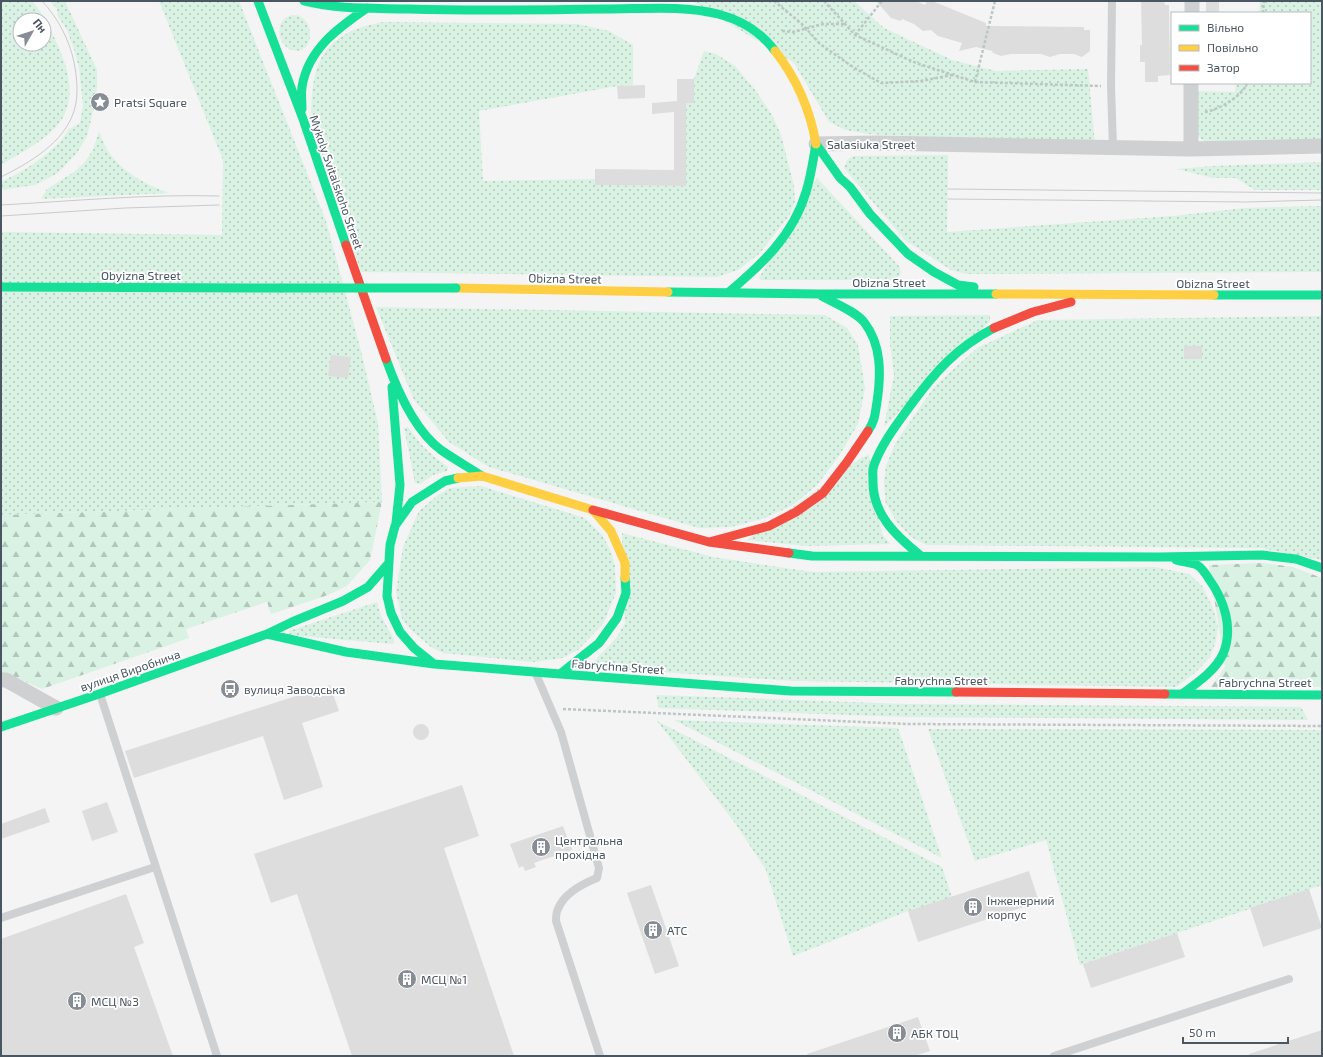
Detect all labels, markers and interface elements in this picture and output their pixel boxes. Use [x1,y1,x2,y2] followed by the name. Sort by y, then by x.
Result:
[12,12,52,52] north arrow
[1171,12,1311,84] legend
[31,16,50,35] text: Пн
[1207,20,1244,34] text: Вільно
[1207,40,1258,54] text: Повільно
[1207,60,1240,74] text: Затор
[89,91,111,113] place icon: Pratsi Square
[114,95,187,109] place label: Pratsi Square
[307,113,367,251] street label: Mykoly Svitalskoho Street
[827,137,915,151] street label: Salasiuka Street
[101,268,181,282] street label: Obyizna Street
[528,270,602,286] street label: Obizna Street
[852,275,926,289] street label: Obizna Street
[1176,276,1250,290] street label: Obizna Street
[78,646,182,695] street label: вулиця Виробнича
[571,656,665,676] street label: Fabrychna Street
[894,673,988,687] street label: Fabrychna Street
[1218,675,1312,689] street label: Fabrychna Street
[219,678,241,700] bus stop icon: вулиця Заводська
[244,682,345,697] place label: вулиця Заводська
[555,833,623,861] place label: Центральна прохідна
[530,836,552,858] building icon: Центральна прохідна
[987,893,1055,922] place label: Інженерний корпус
[962,896,984,918] building icon: Інженерний корпус
[642,919,664,941] building icon: АТС
[667,923,688,937] place label: АТС
[396,968,418,990] building icon: МСЦ №1
[421,972,467,986] place label: МСЦ №1
[66,990,88,1012] building icon: МСЦ №3
[91,994,139,1008] place label: МСЦ №3
[1183,1019,1288,1045] scale bar
[886,1022,908,1044] building icon: АБК ТОЦ
[1189,1025,1216,1039] text: 50 m
[911,1026,959,1040] place label: АБК ТОЦ

